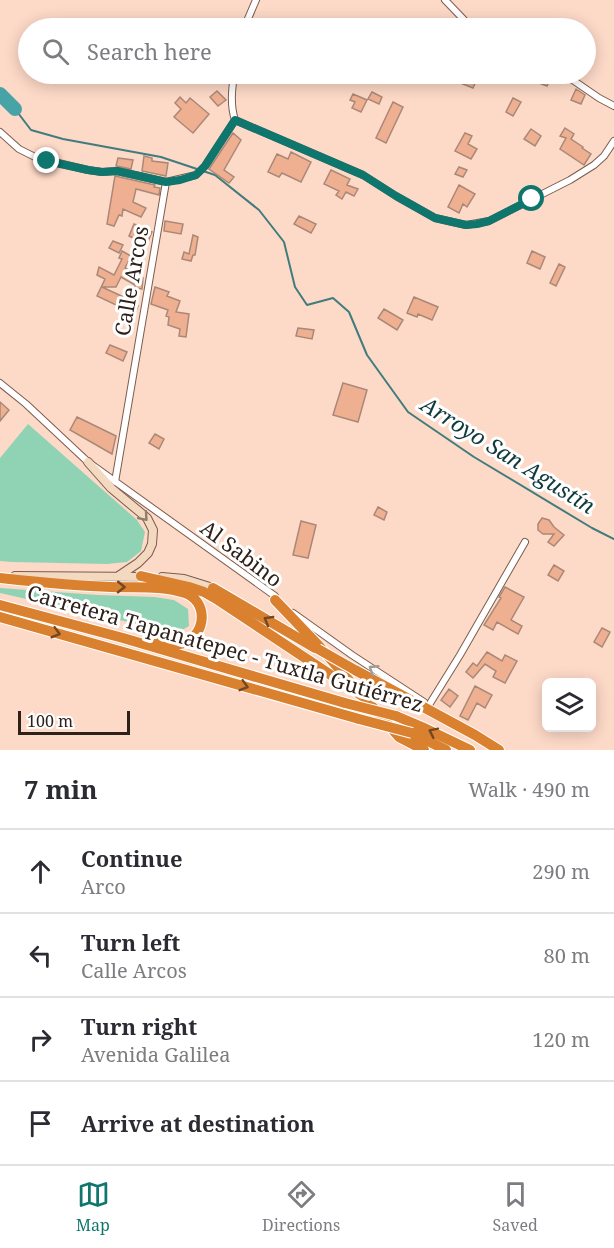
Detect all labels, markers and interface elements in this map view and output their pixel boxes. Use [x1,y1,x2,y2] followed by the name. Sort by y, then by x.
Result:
[18,18,596,84] search box
[39,35,72,68] icon: search
[87,36,212,66] text: Search here
[33,147,59,173] route end
[518,185,544,211] route start
[108,224,154,338] street label: Calle Arcos
[414,387,601,520] water label: Arroyo San Agustín
[137,510,148,521] one-way arrow
[195,513,288,593] street label: Al Sabino
[24,578,427,718] street label: Carretera Tapanatepec - Tuxtla Gutiérrez
[117,581,126,594] one-way arrow
[264,615,274,627] one-way arrow
[51,625,61,638] one-way arrow
[369,664,379,676] one-way arrow
[239,678,249,691] one-way arrow
[542,678,596,732] map controls
[542,678,596,732] button: layers
[18,708,130,736] scale bar
[27,710,73,732] text: 100 m
[429,728,440,739] one-way arrow
[24,771,98,807] text: 7 min
[468,776,590,803] text: Walk · 490 m
[81,843,183,873] text: Continue
[24,855,57,888] icon: ahead
[532,858,590,885] text: 290 m
[81,873,126,900] text: Arco
[81,927,180,957] text: Turn left
[24,939,57,972] icon: left
[544,942,590,969] text: 80 m
[81,957,187,984] text: Calle Arcos
[81,1011,197,1041] text: Turn right
[24,1023,57,1056] icon: right
[532,1026,590,1053] text: 120 m
[81,1041,231,1068] text: Avenida Galilea
[24,1107,57,1140] icon: arrive
[81,1108,315,1138] text: Arrive at destination
[76,1178,110,1236] tab: Map
[262,1178,340,1236] tab: Directions
[493,1178,538,1236] tab: Saved

